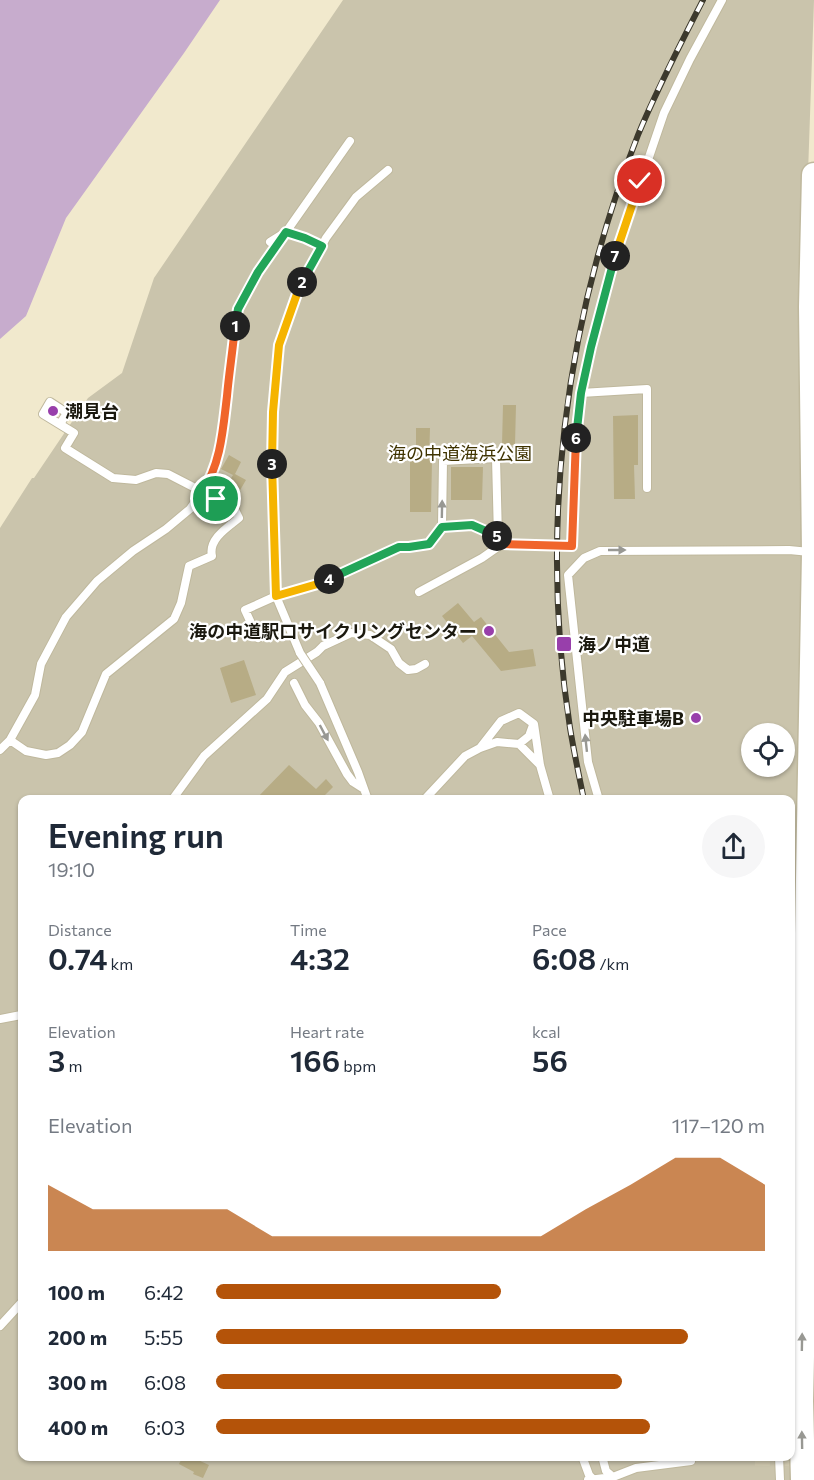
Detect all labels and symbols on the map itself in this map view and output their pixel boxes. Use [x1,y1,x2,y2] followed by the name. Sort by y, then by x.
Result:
[614,155,665,206] pin
[600,241,630,271] pin: 7
[287,267,317,297] pin: 2
[220,311,250,341] pin: 1
[65,400,119,422] place label: 潮見台
[46,404,60,418] marker: 潮見台
[561,423,591,453] pin: 6
[388,442,532,464] park label: 海の中道海浜公園
[257,449,287,479] pin: 3
[190,473,241,524] pin
[437,499,447,518] one-way arrow
[482,521,512,551] pin: 5
[608,546,627,555] one-way arrow
[314,564,344,594] pin: 4
[189,620,477,642] place label: 海の中道駅口サイクリングセンター
[482,624,496,638] marker: 海の中道駅口サイクリングセンター
[578,633,650,655] place label: 海ノ中道
[555,635,573,653] marker: 海ノ中道
[582,707,684,729] place label: 中央駐車場B
[689,711,703,725] marker: 中央駐車場B
[319,724,329,741] one-way arrow
[582,733,591,752] one-way arrow
[797,1333,807,1352] one-way arrow
[797,1431,806,1450] one-way arrow

